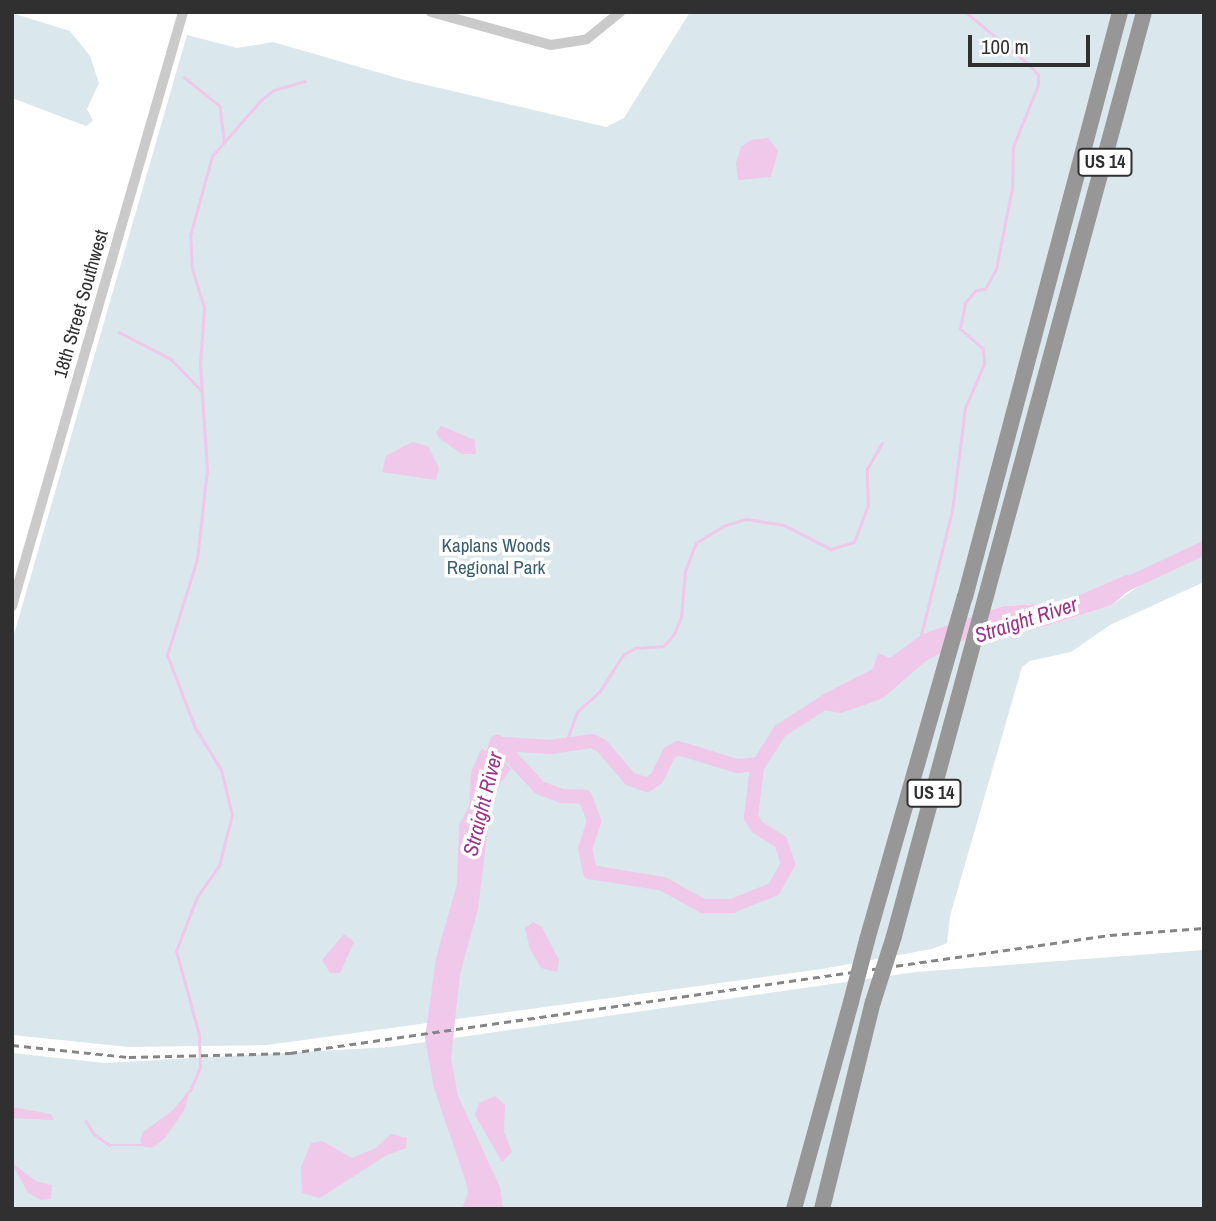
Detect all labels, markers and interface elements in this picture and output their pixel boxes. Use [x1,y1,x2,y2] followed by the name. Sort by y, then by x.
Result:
[971,21,1094,65] scale bar
[981,32,1029,61] text: 100 m
[1077,148,1133,176] road number: US 14
[49,227,113,381] street label: 18th Street Southwest
[442,535,550,579] park label: Kaplans Woods Regional Park
[972,592,1080,648] water label: Straight River
[458,749,508,859] water label: Straight River
[906,778,962,808] road number: US 14

